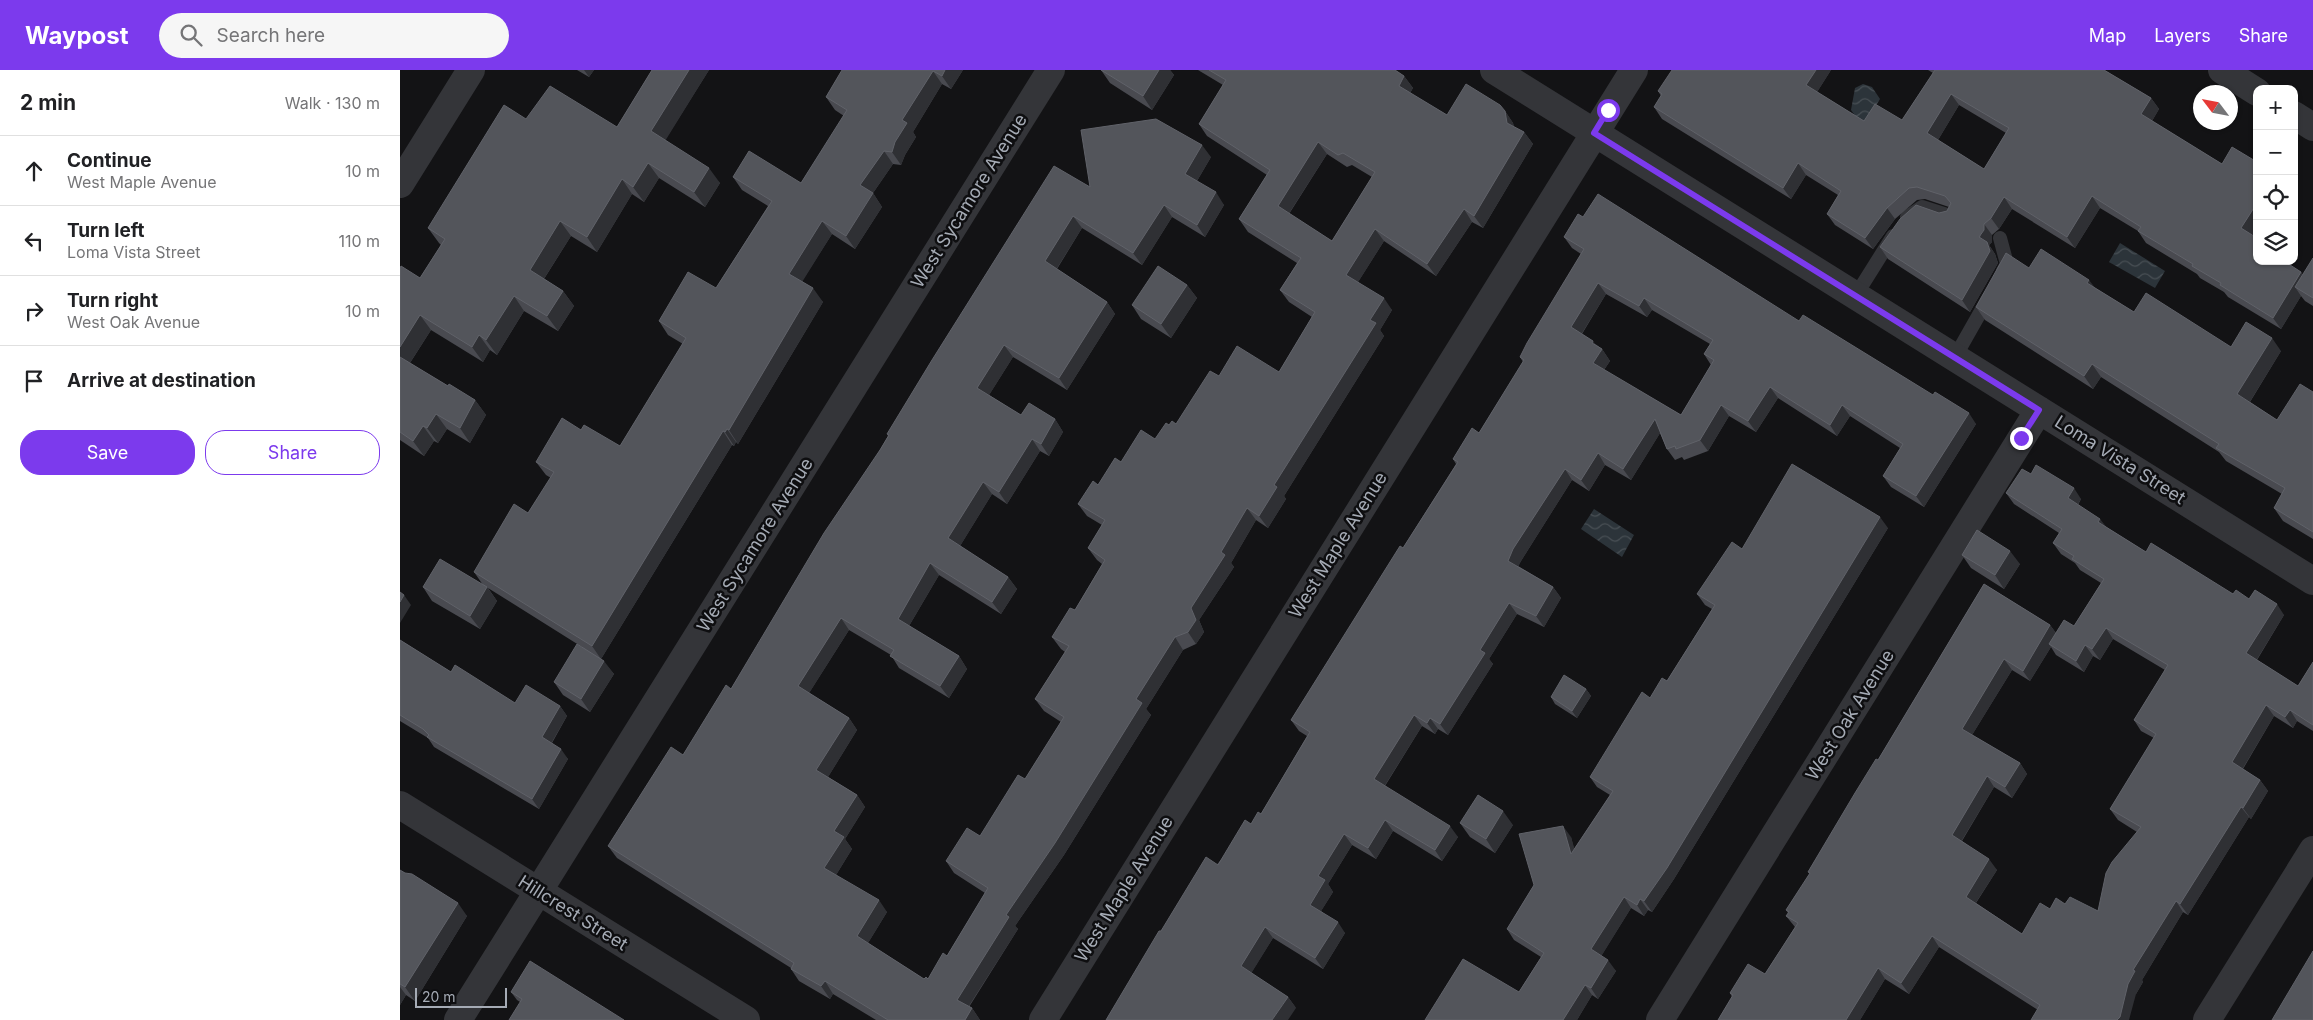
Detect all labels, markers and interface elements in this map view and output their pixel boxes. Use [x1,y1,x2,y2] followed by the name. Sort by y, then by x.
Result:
[159,13,509,58] search box
[25,21,129,50] text: Waypost
[177,21,205,49] icon: search
[217,24,325,47] text: Search here
[2089,25,2126,46] text: Map
[2154,25,2211,46] text: Layers
[2239,25,2288,46] text: Share
[2193,85,2238,130] north arrow
[2253,85,2298,265] map controls
[2253,85,2298,130] button: +
[20,90,76,115] text: 2 min
[285,93,380,113] text: Walk · 130 m
[1597,99,1620,122] route start
[906,110,1031,292] street label: West Sycamore Avenue
[2253,130,2298,175] button: −
[67,149,152,172] text: Continue
[20,157,48,185] icon: ahead
[345,161,380,181] text: 10 m
[67,172,217,192] text: West Maple Avenue
[2253,175,2298,220] button: locate
[67,219,145,242] text: Turn left
[2253,220,2298,265] button: layers
[20,227,48,255] icon: left
[338,231,380,251] text: 110 m
[67,242,200,262] text: Loma Vista Street
[67,289,158,312] text: Turn right
[20,297,48,325] icon: right
[345,301,380,321] text: 10 m
[67,312,200,332] text: West Oak Avenue
[20,367,48,395] icon: arrive
[67,369,256,392] text: Arrive at destination
[2051,411,2190,508] street label: Loma Vista Street
[2010,427,2033,450] route end
[20,430,195,475] button: Save
[205,430,380,475] button: Share
[692,454,817,636] street label: West Sycamore Avenue
[1284,468,1391,622] street label: West Maple Avenue
[1801,646,1898,784] street label: West Oak Avenue
[1070,812,1177,966] street label: West Maple Avenue
[515,871,632,955] street label: Hillcrest Street
[415,985,508,1008] scale bar
[422,988,456,1005] text: 20 m

